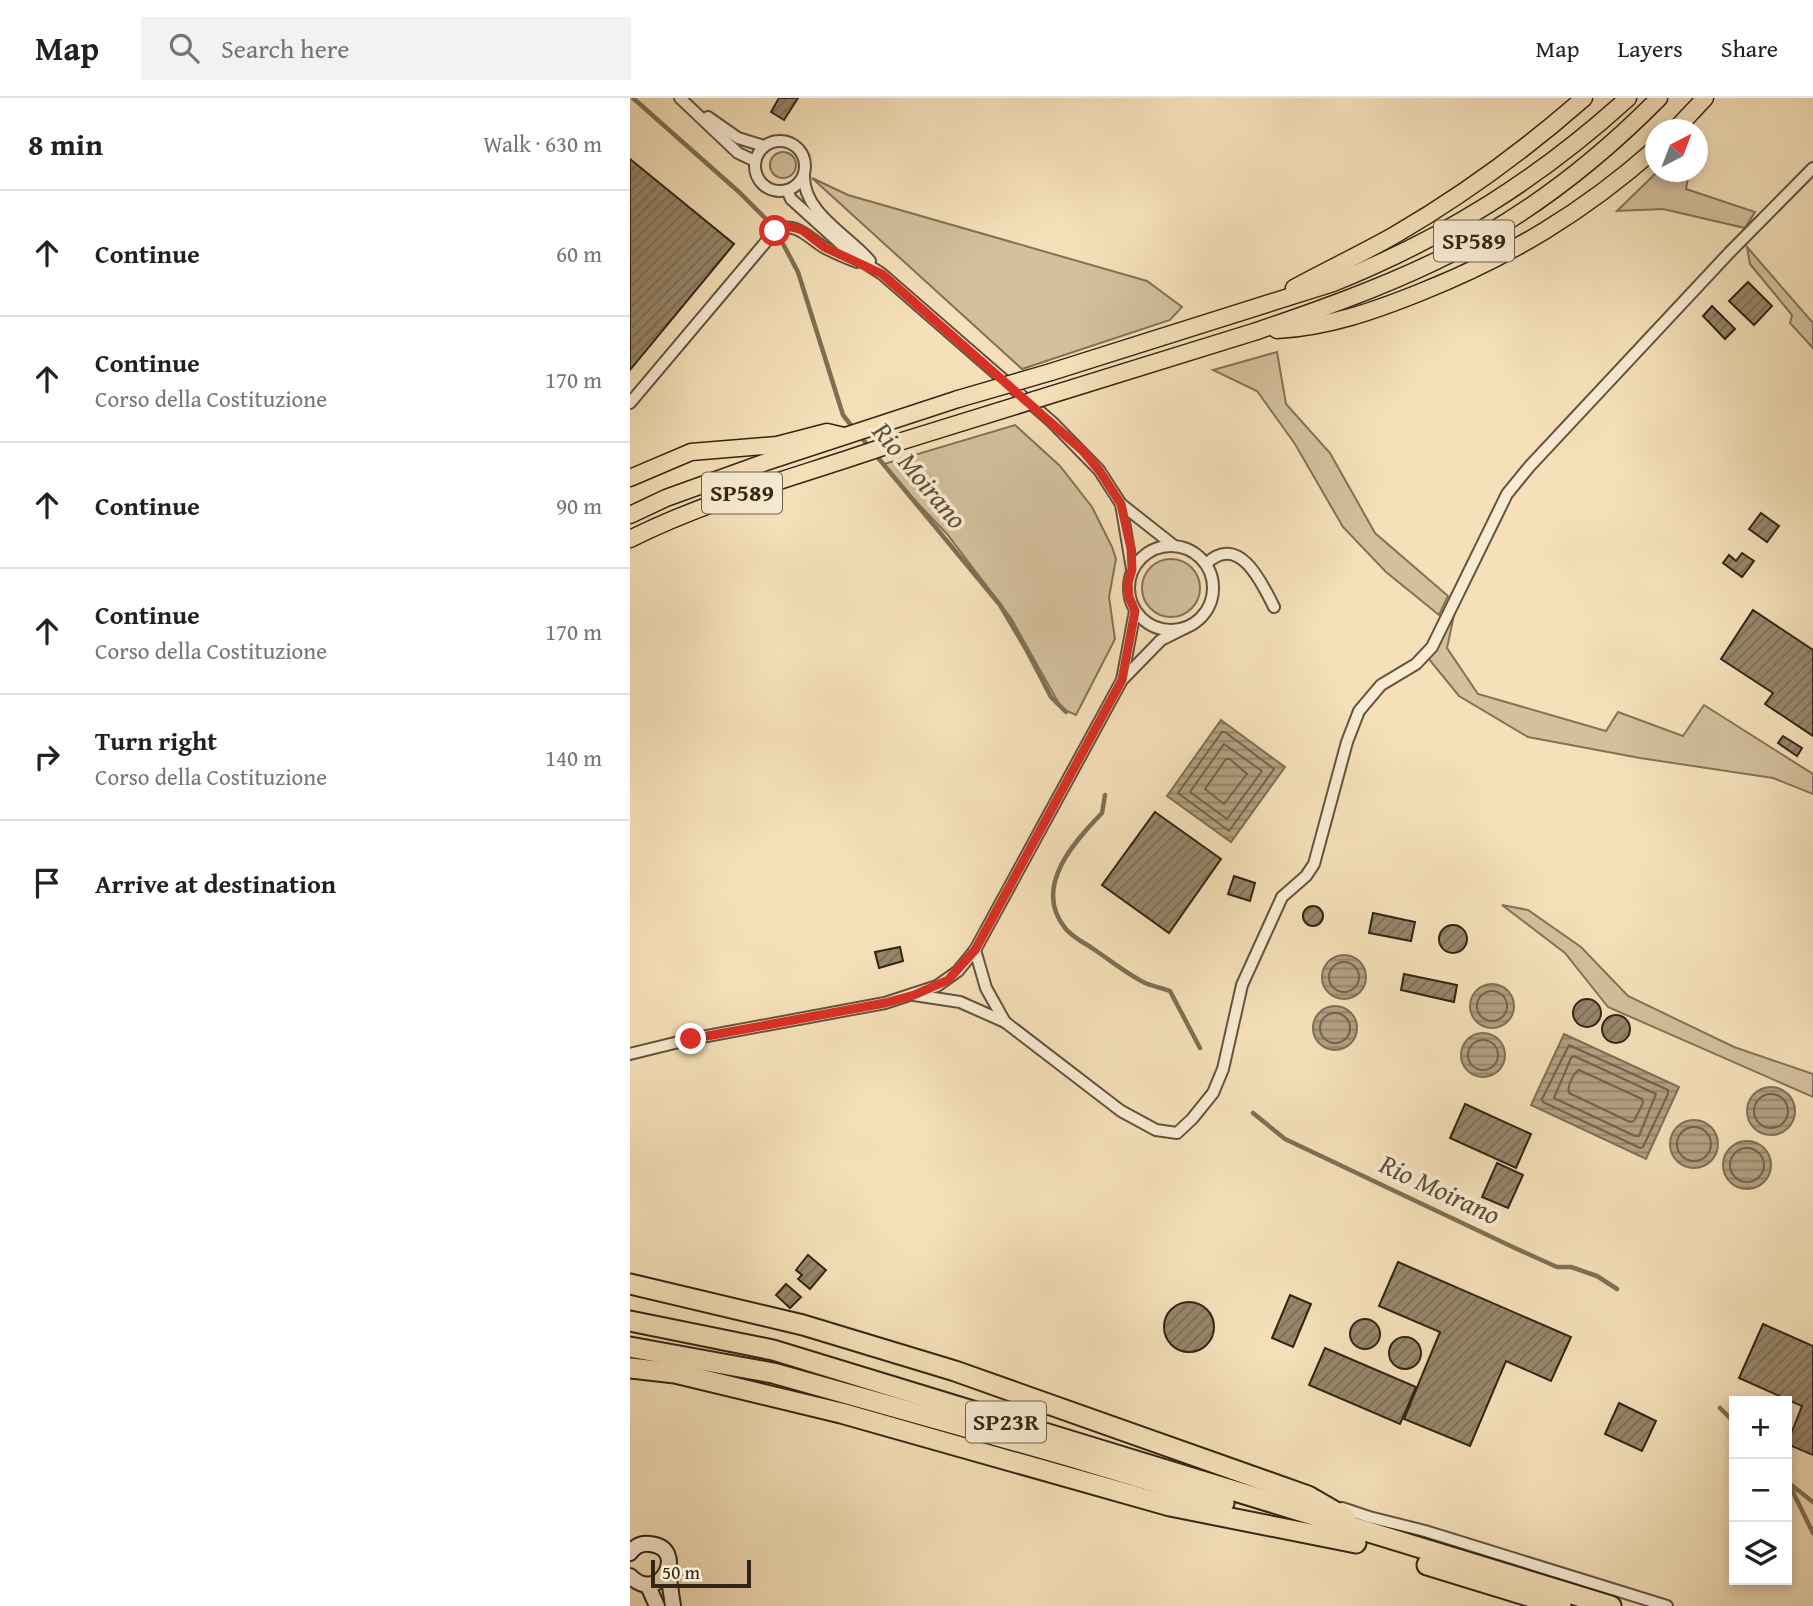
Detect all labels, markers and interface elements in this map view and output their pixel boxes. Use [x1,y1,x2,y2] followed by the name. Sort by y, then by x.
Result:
[141,17,631,80] search box
[35,24,99,72] text: Map
[165,29,203,67] icon: search
[221,29,349,68] text: Search here
[1536,31,1579,66] text: Map
[1617,31,1683,66] text: Layers
[1721,31,1778,66] text: Share
[1645,119,1708,182] north arrow
[28,122,103,166] text: 8 min
[483,127,602,160] text: Walk · 630 m
[759,215,790,246] route start
[1434,220,1514,261] road number: SP589
[28,234,66,272] icon: ahead
[95,234,200,273] text: Continue
[556,237,602,270] text: 60 m
[95,343,200,382] text: Continue
[28,360,66,398] icon: ahead
[545,363,602,396] text: 170 m
[95,382,327,415] text: Corso della Costituzione
[863,411,977,537] water label: Rio Moirano
[702,472,782,514] road number: SP589
[28,486,66,524] icon: ahead
[95,486,200,525] text: Continue
[556,489,602,522] text: 90 m
[95,595,200,634] text: Continue
[28,612,66,650] icon: ahead
[545,615,602,648] text: 170 m
[95,634,327,667] text: Corso della Costituzione
[95,721,217,760] text: Turn right
[28,738,66,776] icon: right
[545,741,602,774] text: 140 m
[95,760,327,793] text: Corso della Costituzione
[28,864,66,902] icon: arrive
[95,864,336,903] text: Arrive at destination
[675,1023,706,1054] route end
[1372,1142,1507,1234] water label: Rio Moirano
[1729,1396,1792,1585] map controls
[1729,1396,1792,1459] button: +
[966,1402,1046,1442] road number: SP23R
[1729,1459,1792,1522] button: −
[1729,1522,1792,1585] button: layers
[651,1557,751,1589] scale bar
[662,1558,700,1586] text: 50 m

